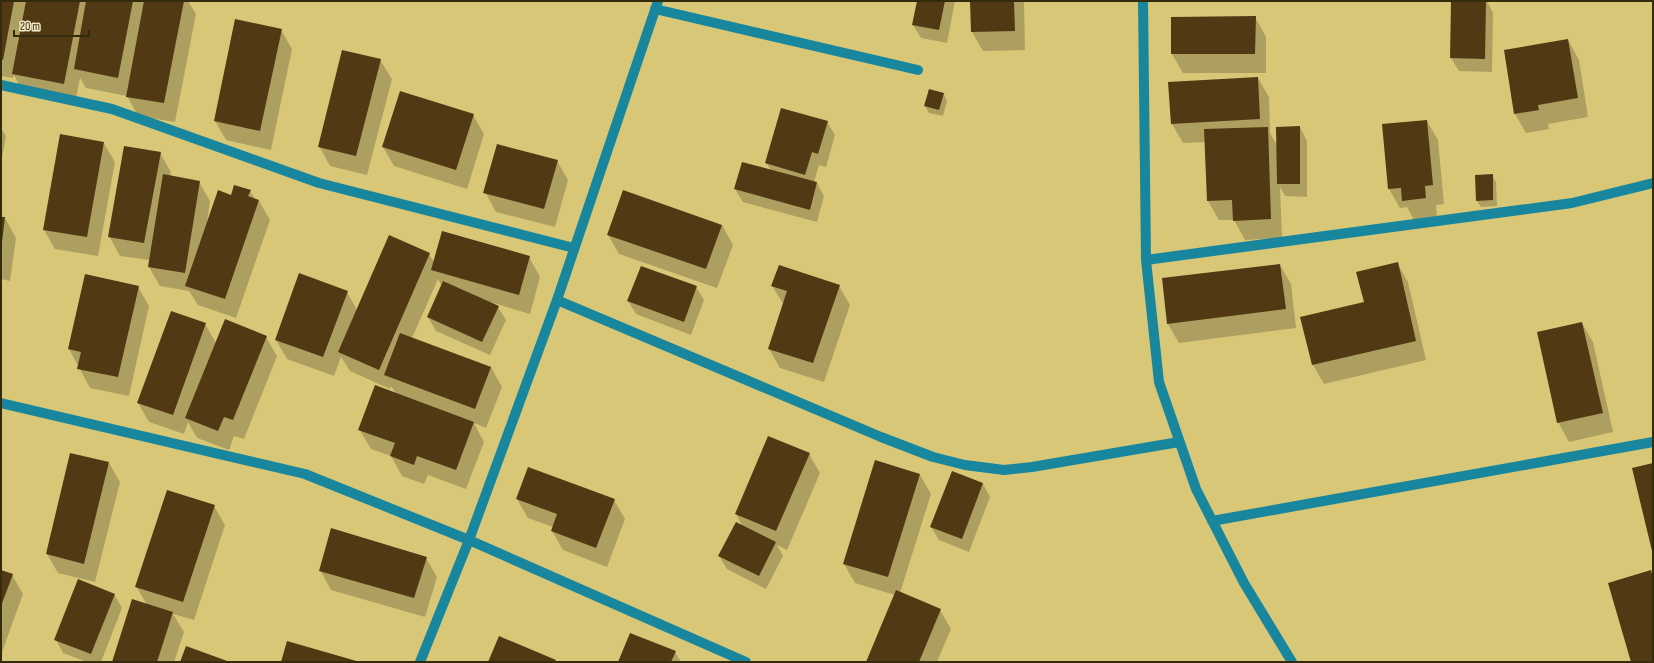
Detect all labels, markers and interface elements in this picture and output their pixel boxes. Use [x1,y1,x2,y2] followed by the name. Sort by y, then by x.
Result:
[14,12,89,38] scale bar
[20,19,40,34] text: 20 m

